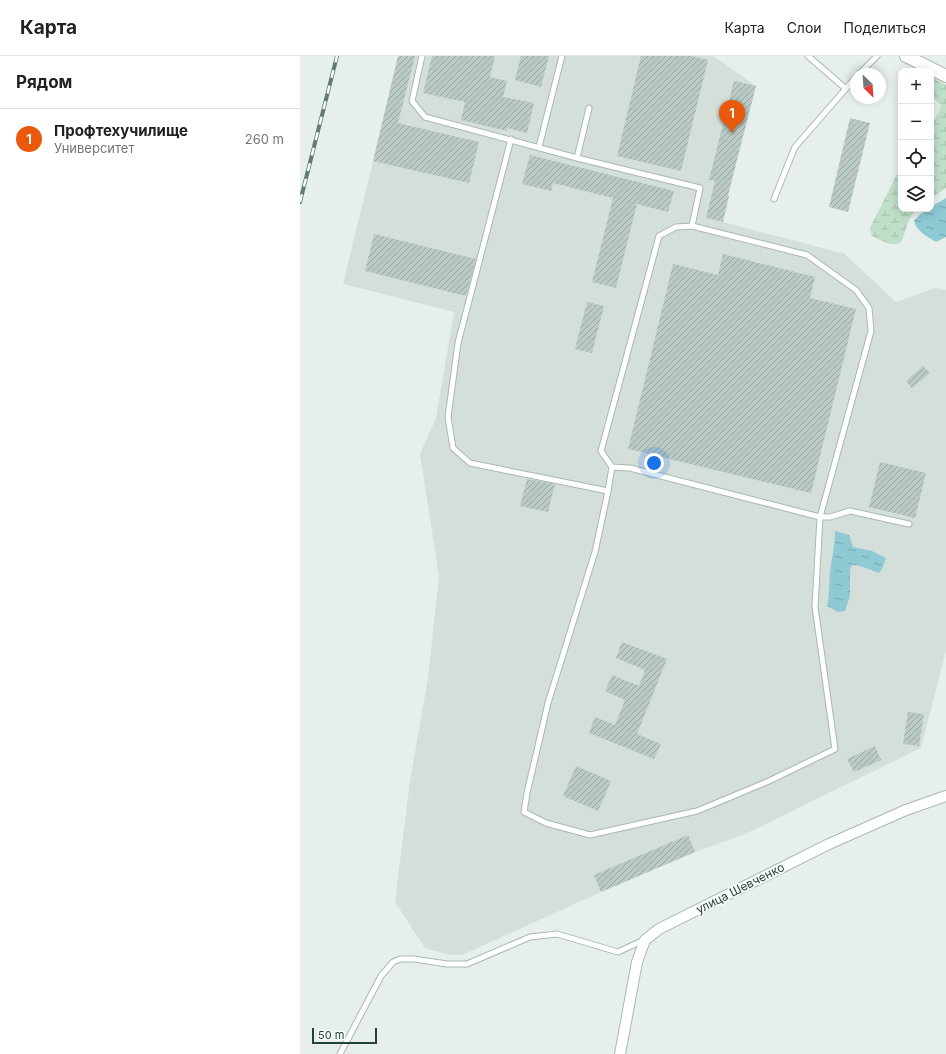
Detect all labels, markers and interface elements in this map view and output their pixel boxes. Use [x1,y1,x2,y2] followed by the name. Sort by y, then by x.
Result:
[20,16,77,39] text: Карта
[724,19,765,36] text: Карта
[787,19,822,36] text: Слои
[844,19,926,36] text: Поделиться
[850,68,886,104] north arrow
[898,68,934,212] map controls
[898,68,934,104] button: +
[16,72,72,92] text: Рядом
[719,100,745,133] pin: 1
[898,104,934,140] button: −
[54,121,188,140] text: Профтехучилище
[26,131,32,147] text: 1
[245,131,284,147] text: 260 m
[54,140,135,156] text: Университет
[898,140,934,176] button: locate
[898,176,934,212] button: layers
[644,453,664,473] your location
[693,859,787,917] street label: улица Шевченко
[312,1026,377,1045] scale bar
[318,1028,344,1042] text: 50 m

